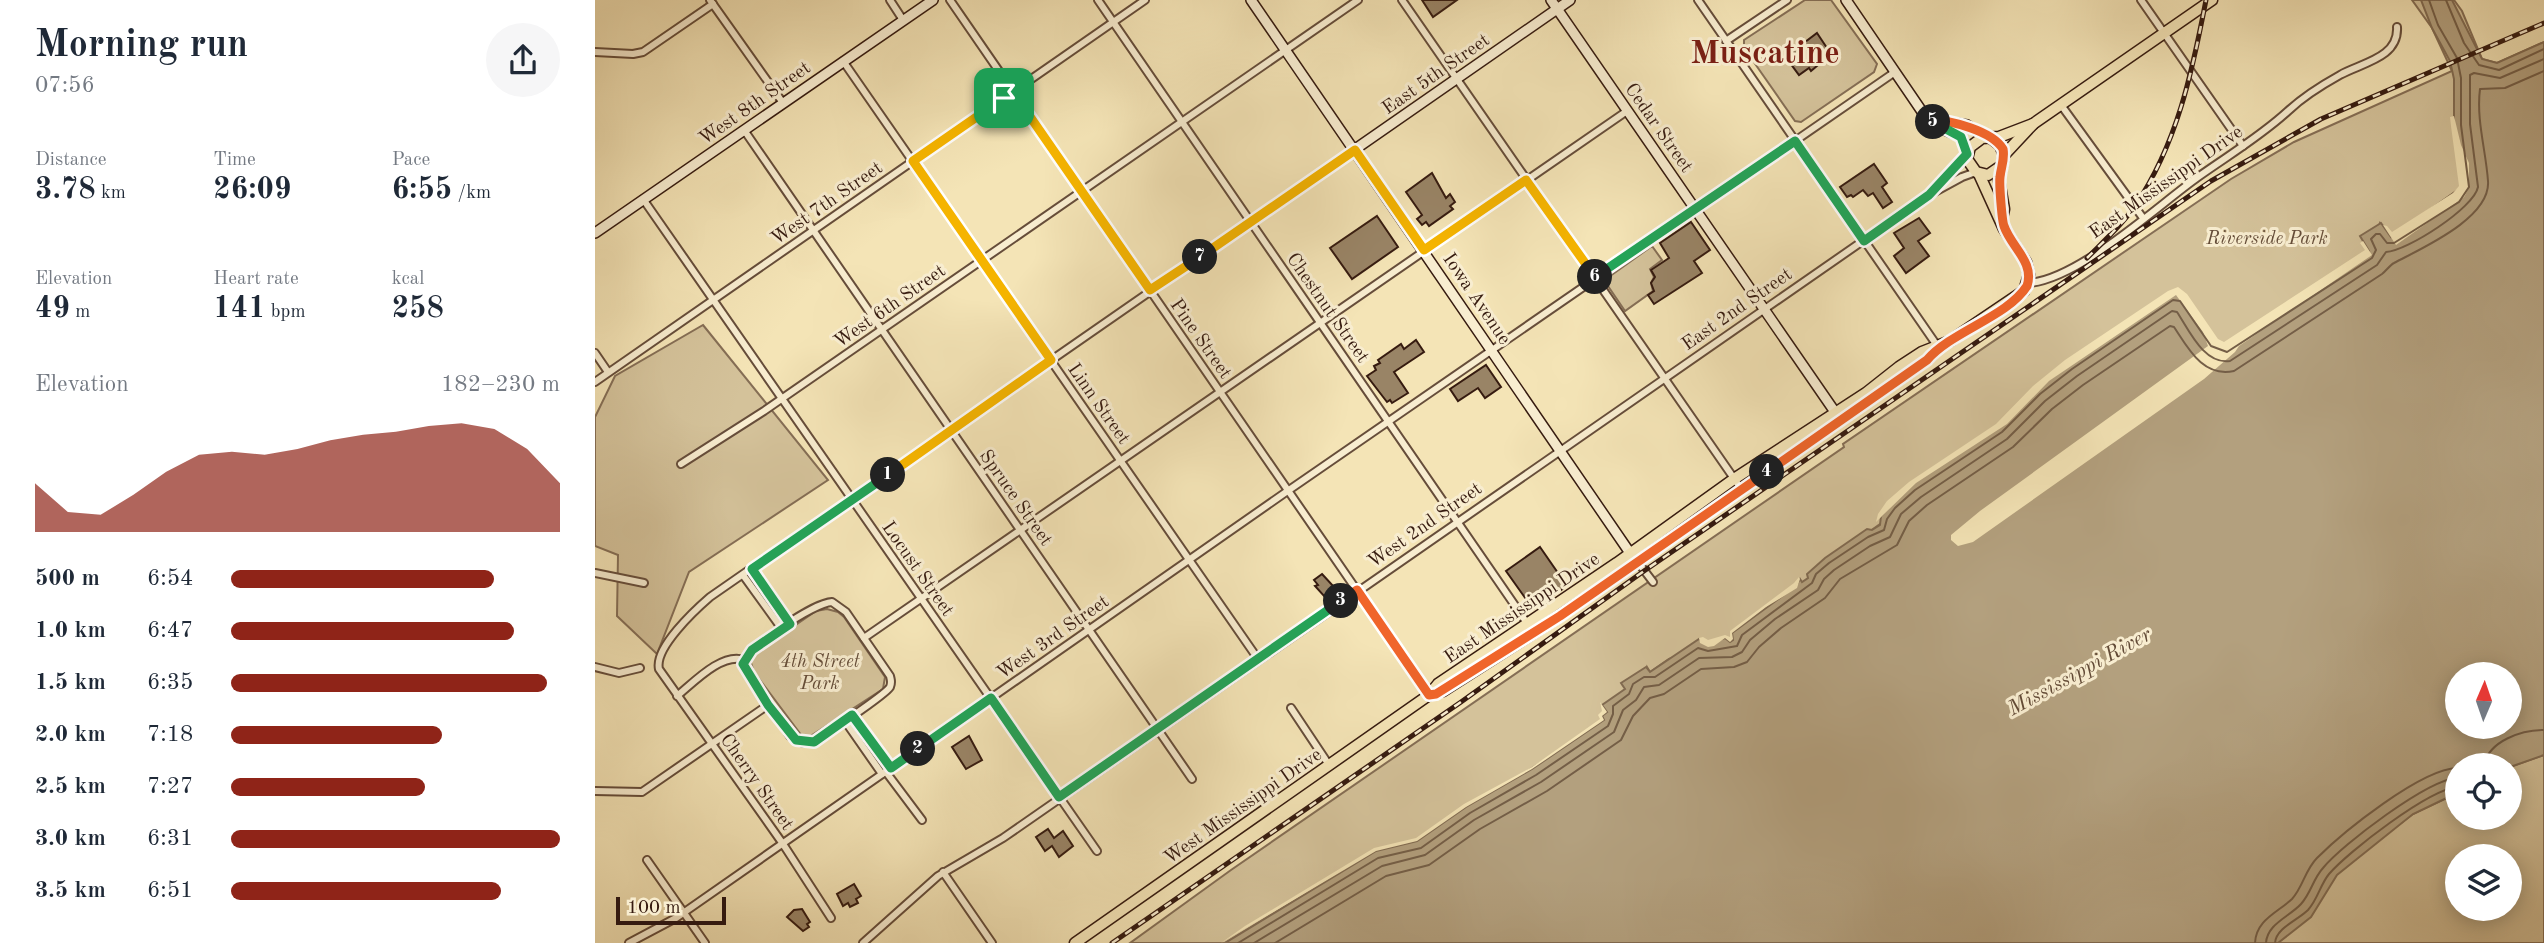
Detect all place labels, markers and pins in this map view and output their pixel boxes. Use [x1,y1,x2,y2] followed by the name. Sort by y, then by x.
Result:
[974,68,1034,128] pin
[1915,104,1951,140] pin: 5
[1183,240,1217,274] pin: 7
[1577,260,1613,294] pin: 6
[1749,454,1785,490] pin: 4
[871,458,905,492] pin: 1
[1323,584,1359,618] pin: 3
[901,732,935,766] pin: 2

